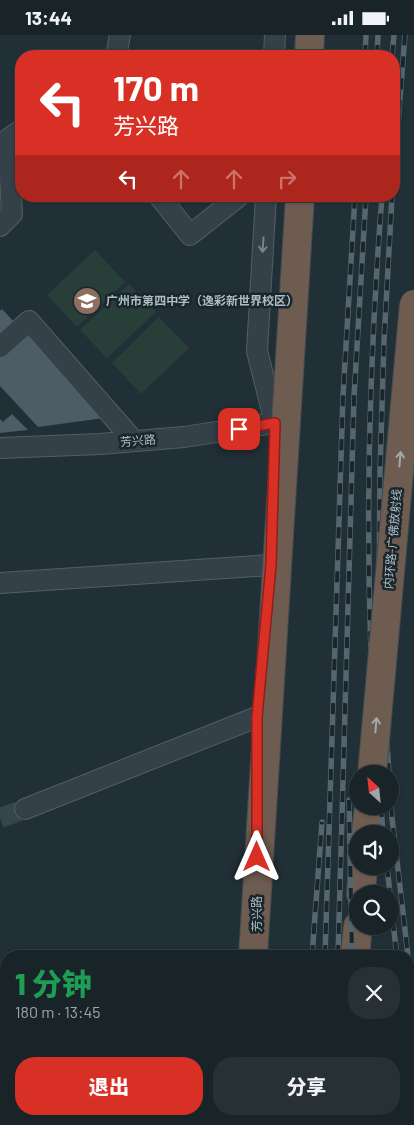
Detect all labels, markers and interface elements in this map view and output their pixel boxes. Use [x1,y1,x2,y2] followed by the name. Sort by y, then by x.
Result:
[25,6,72,29] text: 13:44
[113,66,199,108] text: 170 m
[30,70,95,135] icon: left
[113,112,179,138] text: 芳兴路
[114,165,142,193] icon: left
[167,165,195,193] icon: ahead
[220,165,248,193] icon: ahead
[273,165,301,193] icon: right
[259,237,268,253] one-way arrow
[72,286,102,316] school or university icon: 广州市第四中学（逸彩新世界校区）
[106,293,298,307] place label: 广州市第四中学（逸彩新世界校区）
[218,408,260,450] pin
[225,415,253,443] icon: arrive
[119,431,156,449] street label: 芳兴路
[395,451,405,467] one-way arrow
[381,488,403,590] street label: 内环路-广佛放射线
[371,717,381,733] one-way arrow
[349,765,399,815] north arrow
[349,765,399,935] map controls
[349,825,399,875] button: sound
[230,830,282,882] position arrow
[349,885,399,935] button: search
[249,896,263,932] street label: 芳兴路
[15,965,92,1001] text: 1 分钟
[348,967,400,1019] button: close
[15,1002,100,1021] text: 180 m · 13:45
[15,1057,203,1115] button: 退出
[213,1057,400,1115] button: 分享

